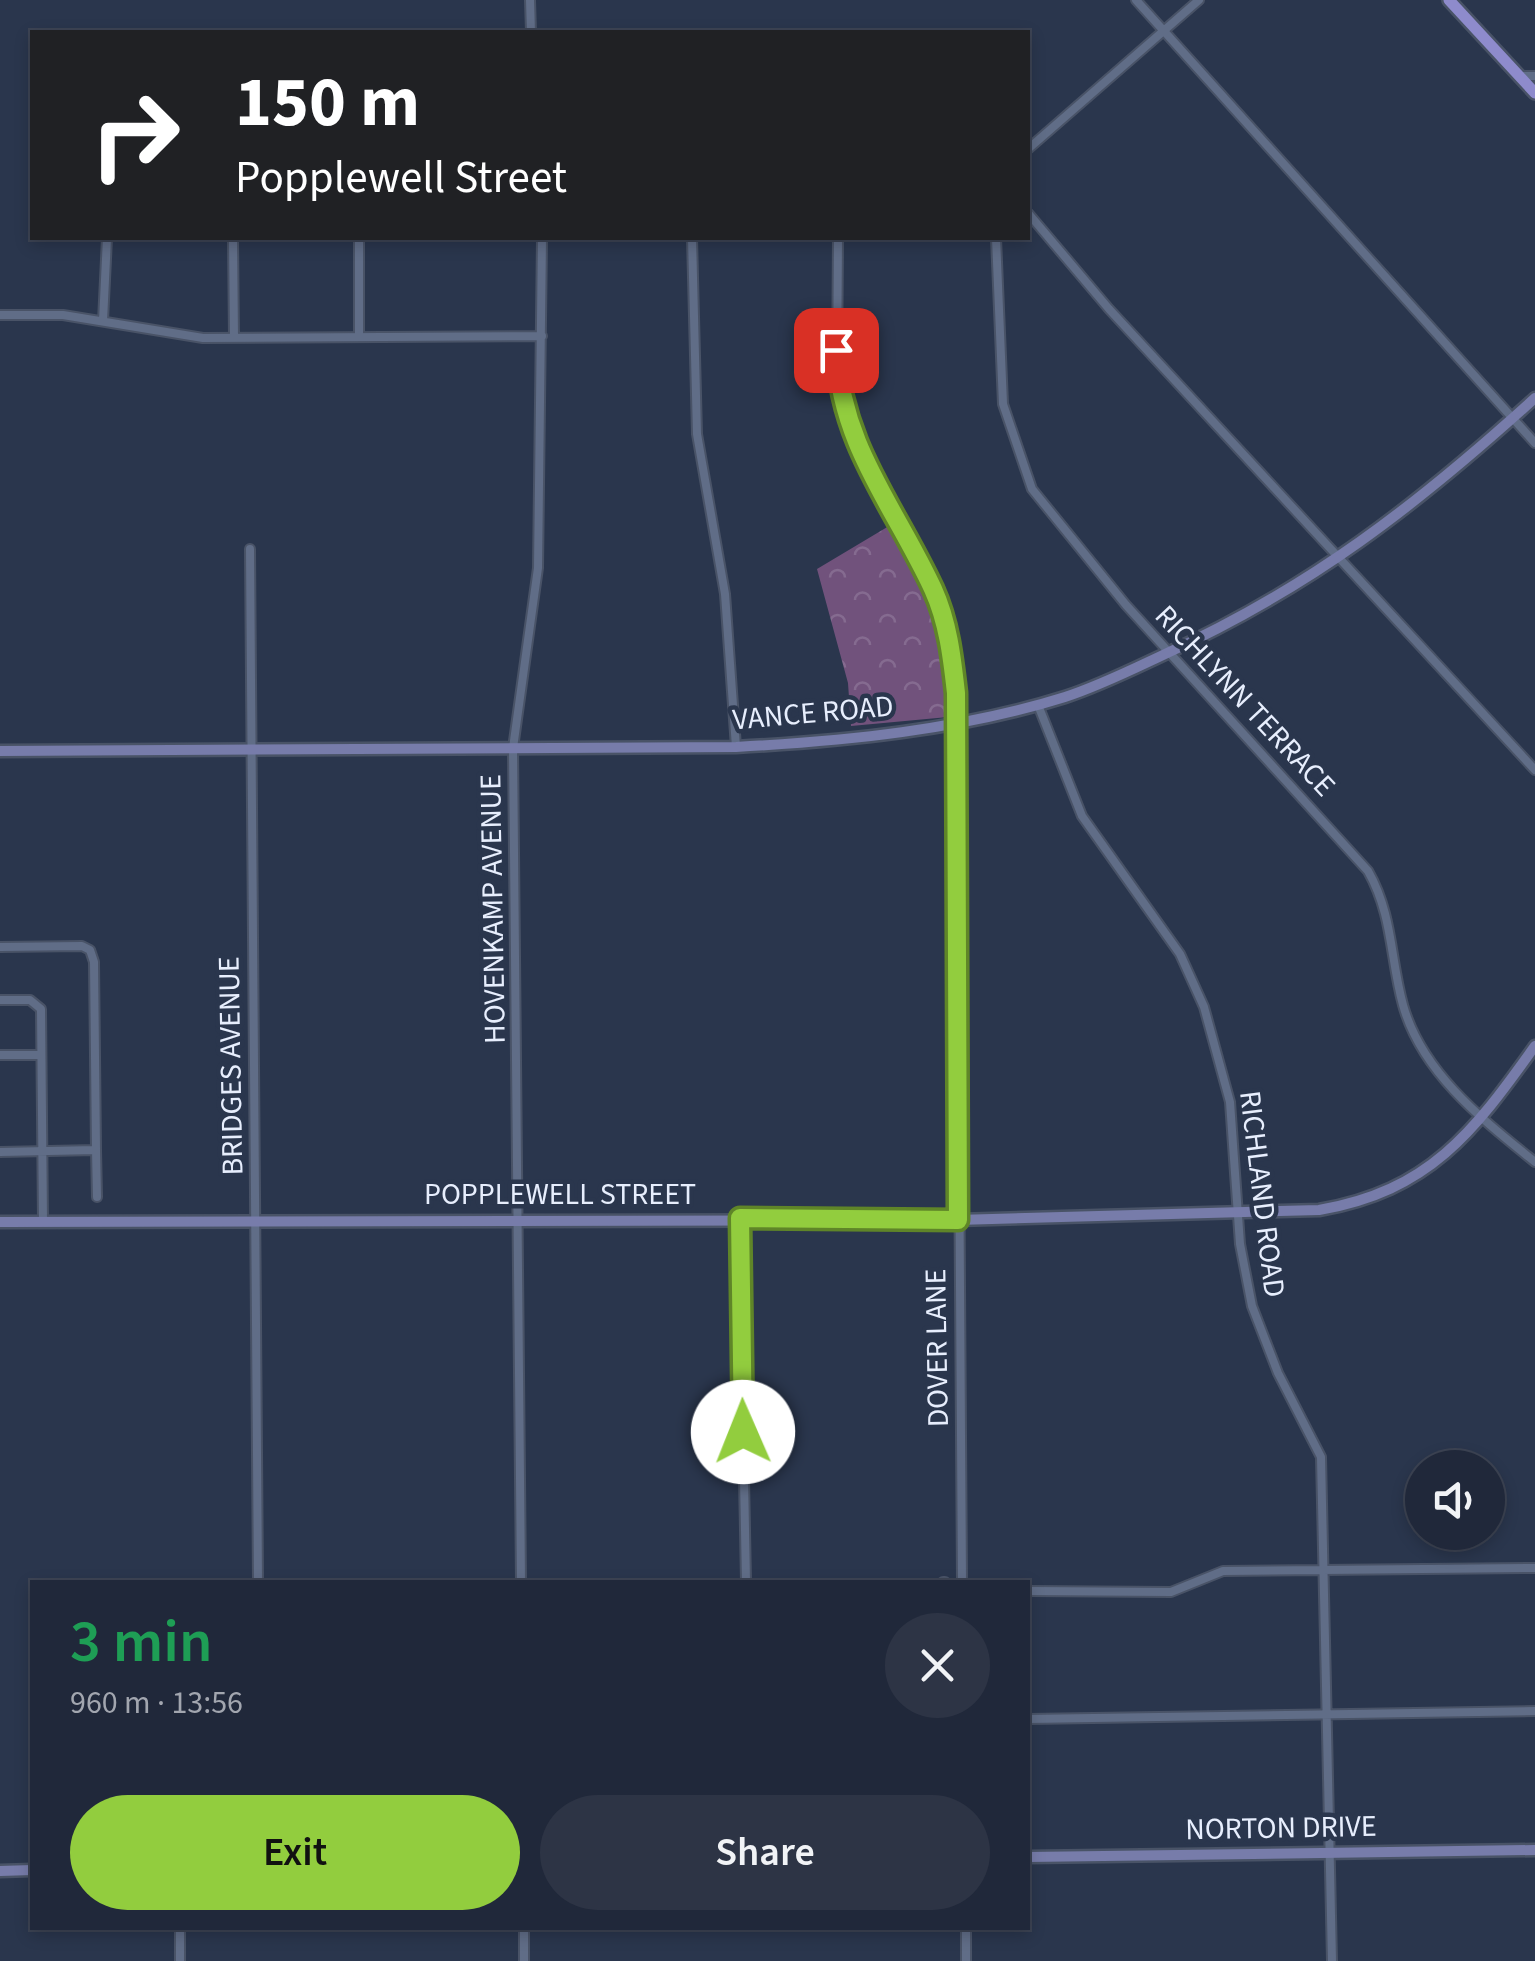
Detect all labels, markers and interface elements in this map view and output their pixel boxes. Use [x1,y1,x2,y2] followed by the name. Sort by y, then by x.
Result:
[235,53,420,153] text: 150 m
[70,70,200,200] icon: right
[235,146,567,210] text: Popplewell Street
[794,308,879,393] pin
[809,323,864,378] icon: arrive
[1145,596,1345,806] street label: RICHLYNN TERRACE
[731,685,895,741] street label: VANCE ROAD
[469,774,517,1044] street label: HOVENKAMP AVENUE
[208,956,254,1176] street label: BRIDGES AVENUE
[1228,1088,1296,1300] street label: RICHLAND ROAD
[424,1173,696,1216] street label: POPPLEWELL STREET
[914,1268,960,1428] street label: DOVER LANE
[691,1380,795,1484] position arrow
[1405,1450,1505,1550] map controls
[1405,1450,1505,1550] button: sound
[70,1600,213,1685] text: 3 min
[885,1613,990,1718] button: close
[70,1680,243,1726] text: 960 m · 13:56
[70,1795,520,1910] button: Exit
[540,1795,990,1910] button: Share
[1185,1805,1377,1851] street label: NORTON DRIVE

